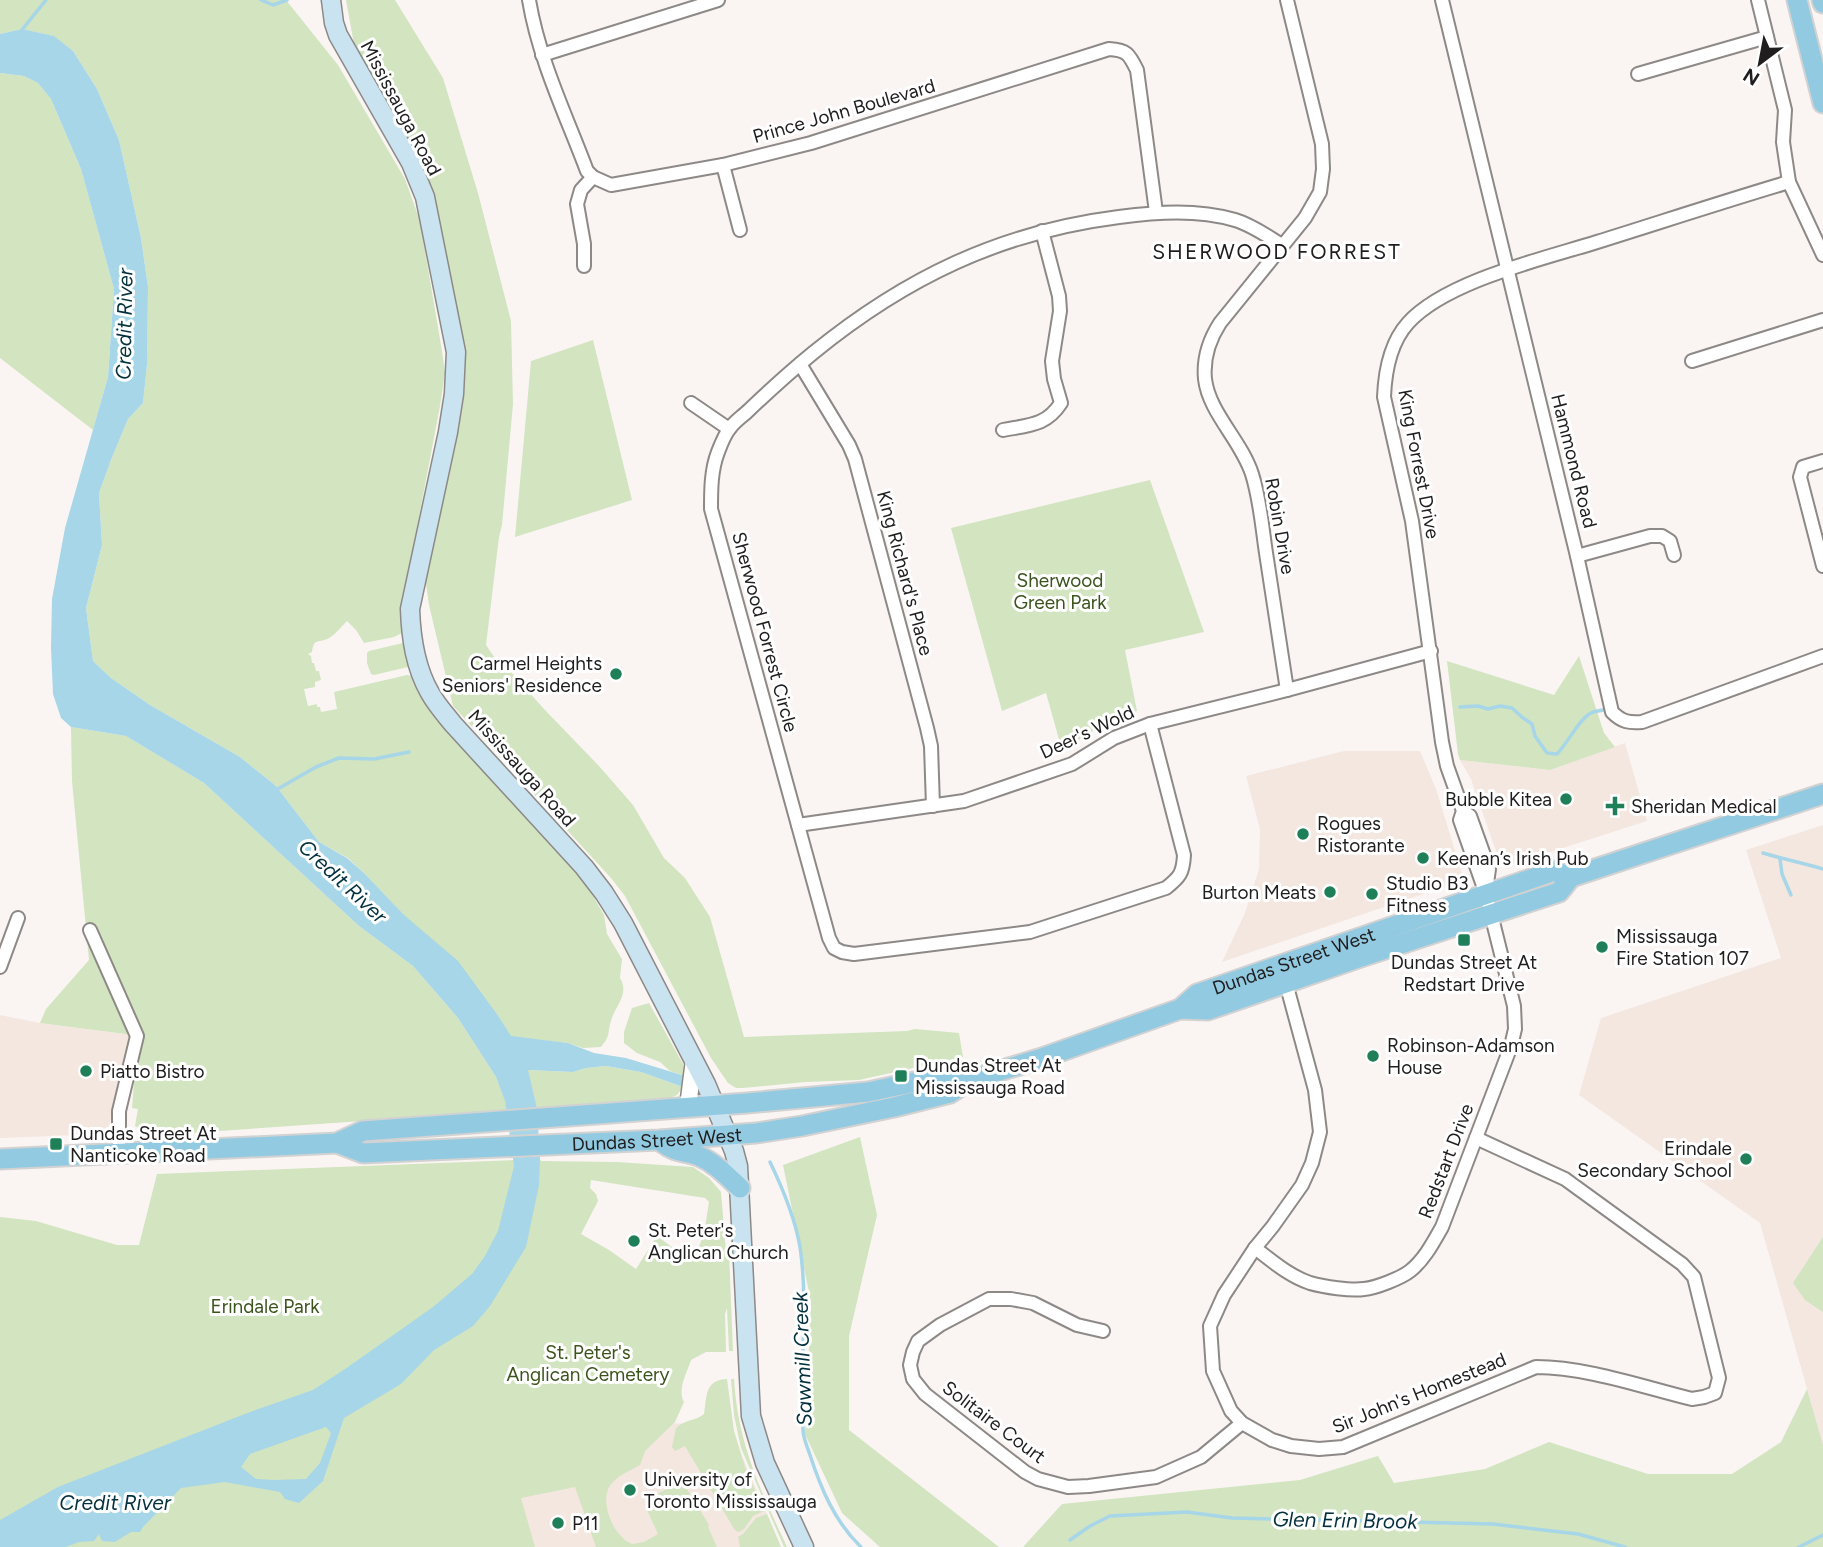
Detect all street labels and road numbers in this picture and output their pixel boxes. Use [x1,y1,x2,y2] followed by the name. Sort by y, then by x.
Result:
[356,36,446,180] street label: Mississauga Road
[750,74,938,148] street label: Prince John Boulevard
[1393,387,1445,541] street label: King Forrest Drive
[1546,392,1602,530] street label: Hammond Road
[1260,476,1300,576] street label: Robin Drive
[872,488,938,658] street label: King Richard's Place
[727,529,803,735] street label: Sherwood Forrest Circle
[1036,700,1138,764] street label: Deer's Wold
[463,705,581,831] street label: Mississauga Road
[1209,922,1378,999] street label: Dundas Street West
[1414,1100,1478,1222] street label: Redstart Drive
[571,1123,743,1155] street label: Dundas Street West
[1329,1348,1509,1438] street label: Sir John's Homestead
[938,1376,1050,1468] street label: Solitaire Court

